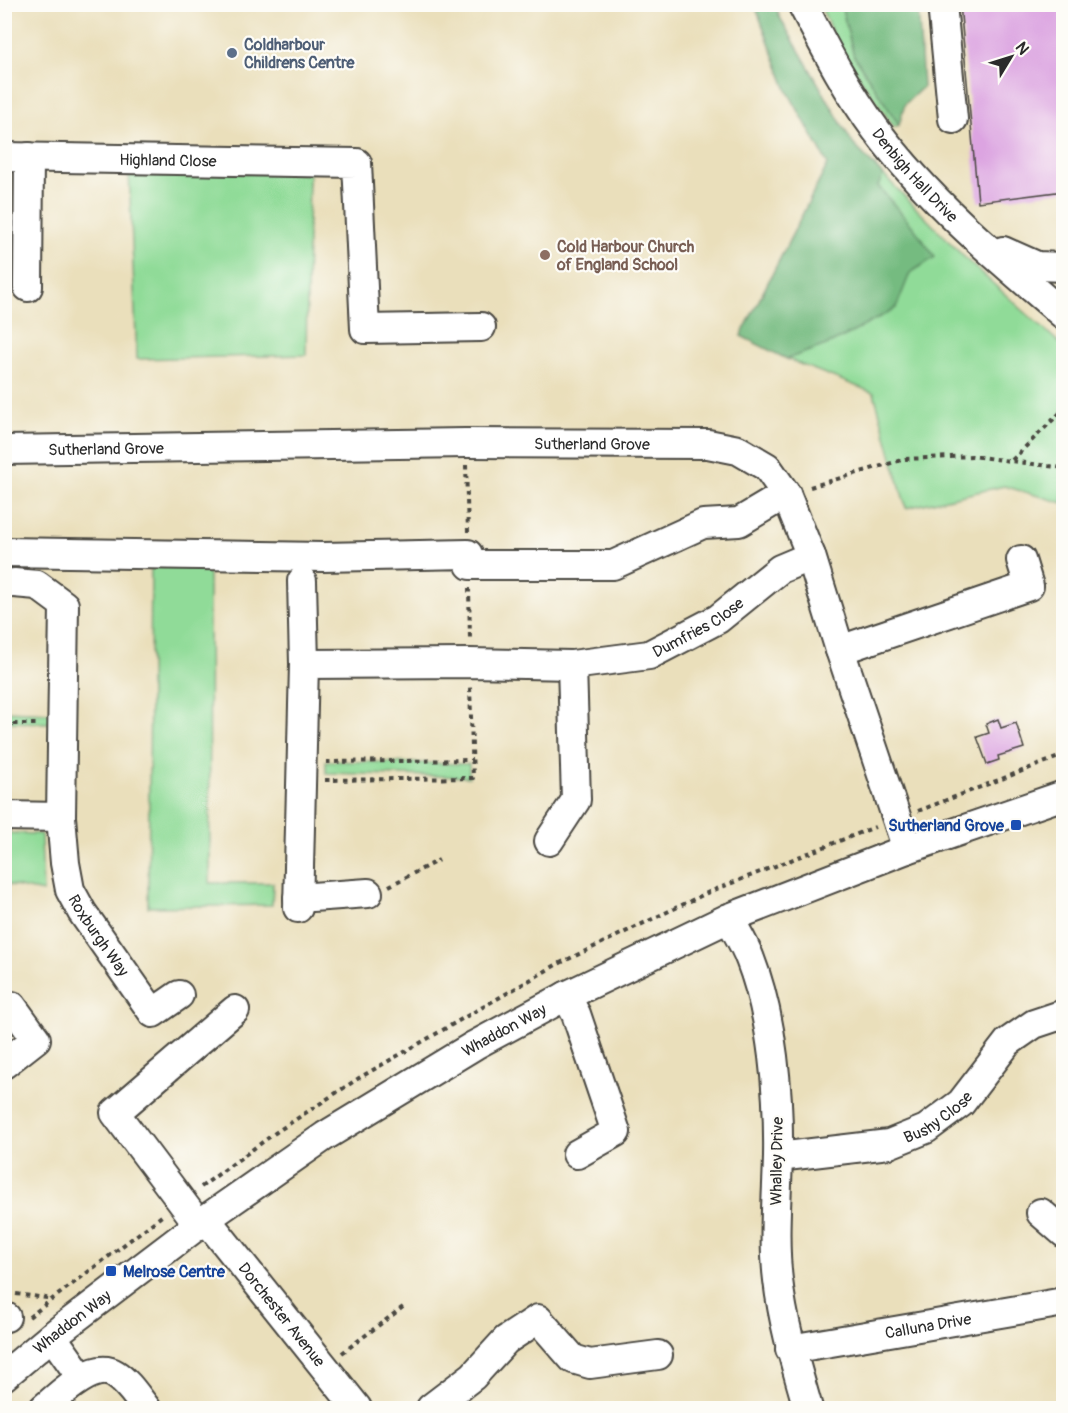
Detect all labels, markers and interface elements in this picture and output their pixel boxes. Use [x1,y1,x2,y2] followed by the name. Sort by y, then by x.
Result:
[981,27,1041,87] north arrow
[244,35,356,73] place label: Coldharbour Childrens Centre
[1011,38,1033,59] text: N
[225,46,239,60] marker: Coldharbour Childrens Centre
[867,125,962,227] street label: Denbigh Hall Drive
[119,150,217,172] street label: Highland Close
[556,237,695,275] place label: Cold Harbour Church of England School
[538,248,552,262] marker: Cold Harbour Church of England School
[534,434,650,455] street label: Sutherland Grove
[48,439,164,460] street label: Sutherland Grove
[649,593,748,662] street label: Dumfries Close
[888,816,1005,836] place label: Sutherland Grove
[1009,818,1023,832] marker: Sutherland Grove
[63,891,133,981] street label: Roxburgh Way
[458,1000,550,1062] street label: Whaddon Way
[901,1088,977,1148] street label: Bushy Close
[766,1116,788,1205] street label: Whalley Drive
[234,1259,329,1371] street label: Dorchester Avenue
[123,1262,226,1282] place label: Melrose Centre
[104,1264,118,1278] marker: Melrose Centre
[29,1286,115,1359] street label: Whaddon Way
[883,1309,973,1344] street label: Calluna Drive

